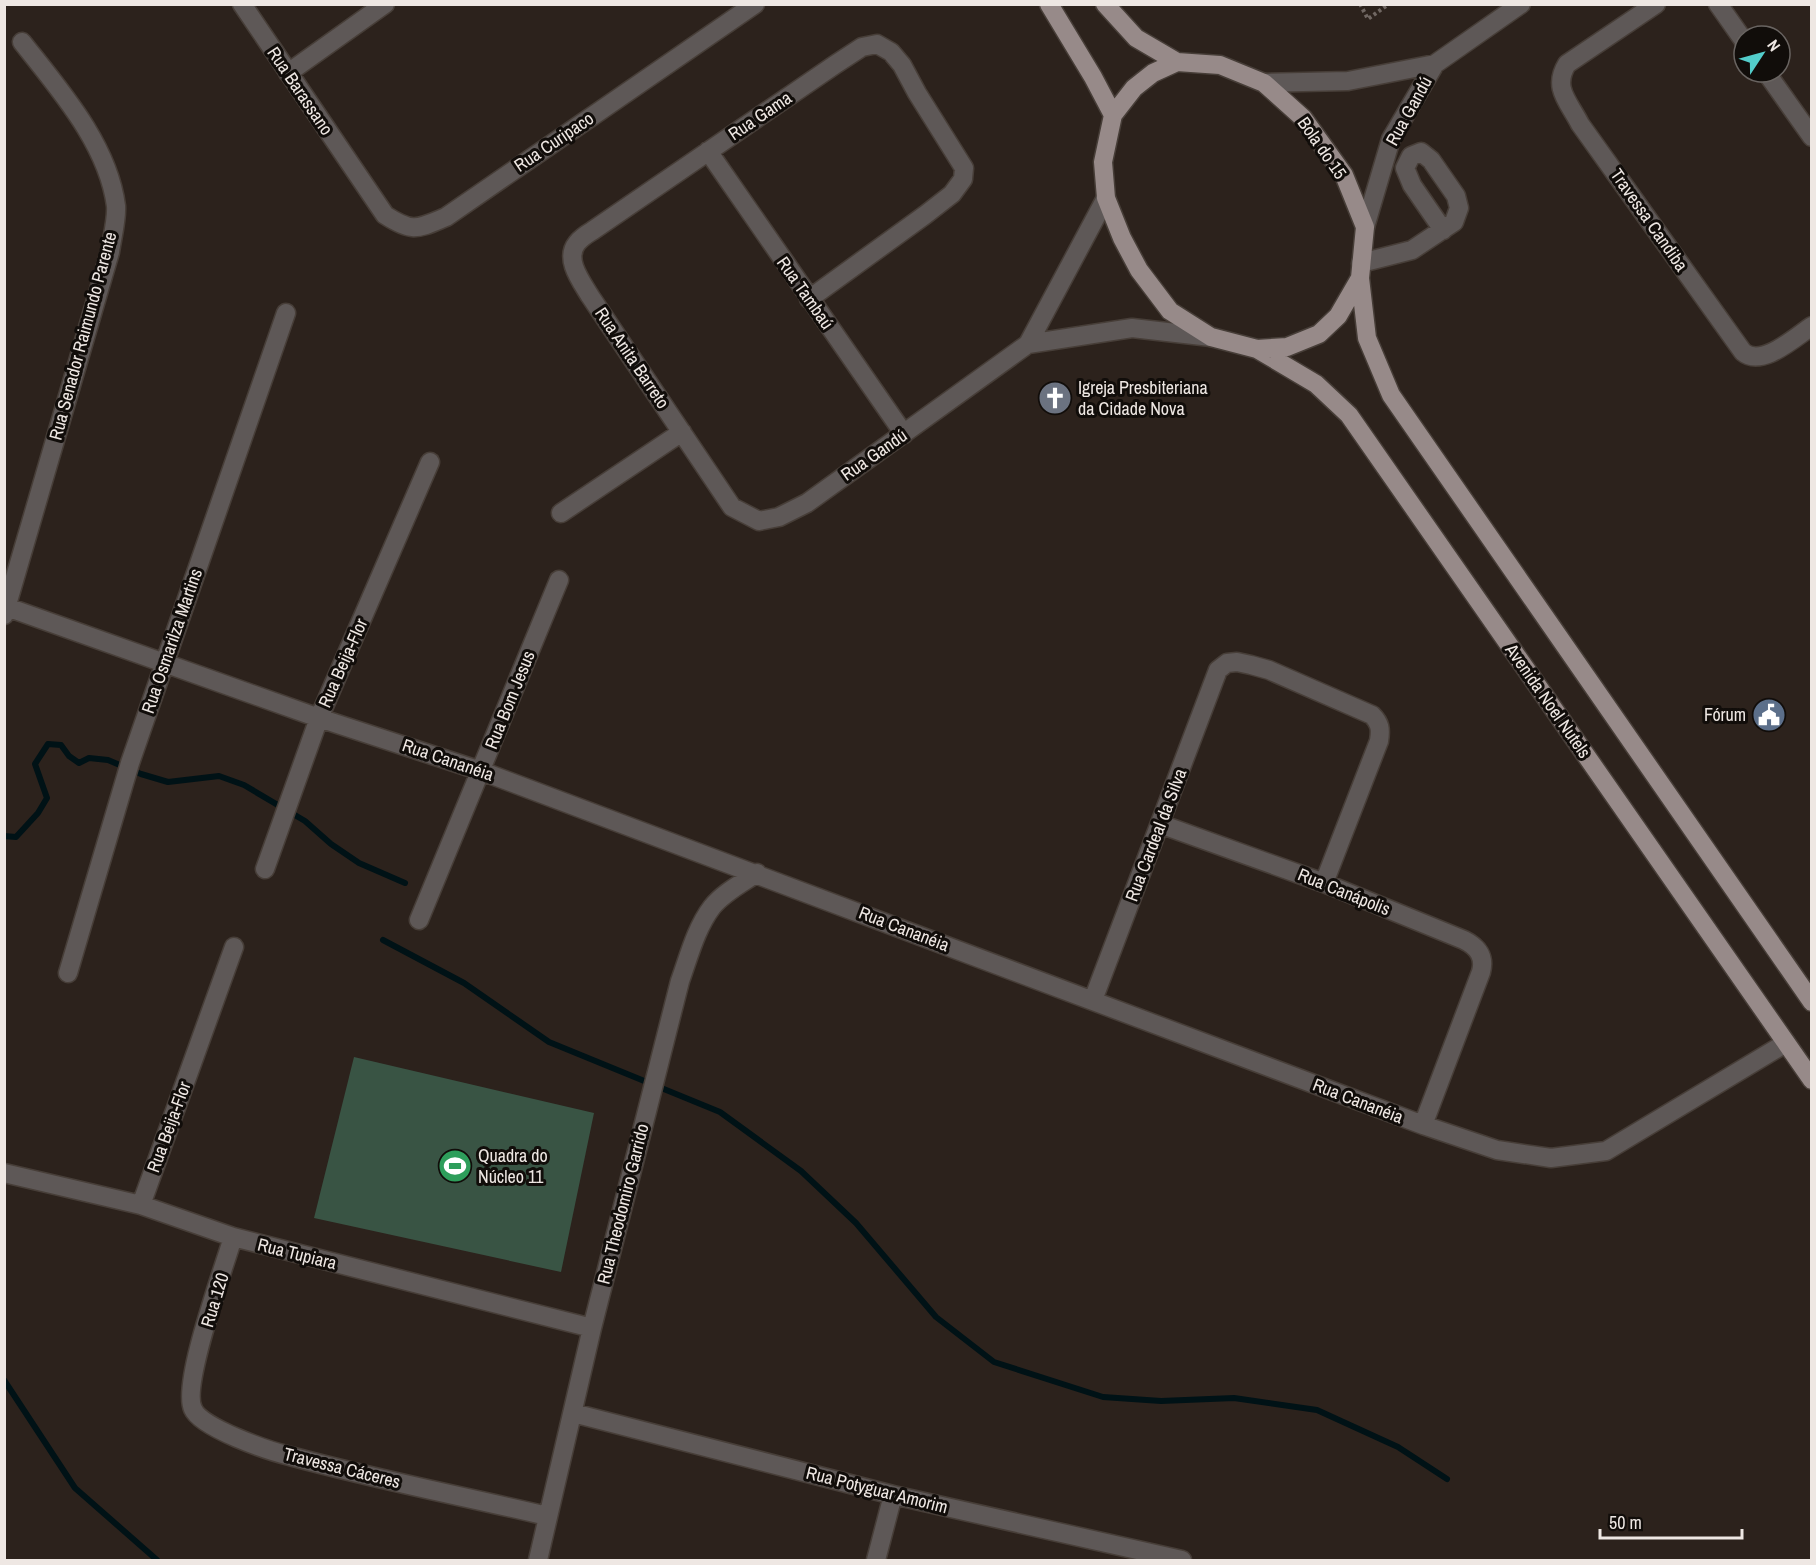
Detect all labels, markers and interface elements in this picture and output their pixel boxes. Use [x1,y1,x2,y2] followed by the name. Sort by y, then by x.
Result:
[1732,24,1792,84] north arrow
[1762,35,1786,55] text: N
[262,42,339,140] street label: Rua Barassano
[1379,72,1438,150] street label: Rua Gandú
[723,85,796,146] street label: Rua Gama
[509,106,598,177] street label: Rua Curipaco
[1292,112,1353,184] street label: Bola do 15
[1605,163,1694,276] street label: Travessa Candiba
[43,229,122,443] street label: Rua Senador Raimundo Parente
[771,251,840,334] street label: Rua Tambaú
[589,302,676,413] street label: Rua Anita Barreto
[1078,375,1208,421] place label: Igreja Presbiteriana da Cidade Nova
[1037,380,1073,416] church icon: Igreja Presbiteriana da Cidade Nova
[836,423,912,486] street label: Rua Gandú
[135,565,208,717] street label: Rua Osmarilza Martins
[312,614,373,711] street label: Rua Beija-Flor
[1499,638,1597,763] street label: Avenida Noel Nutels
[478,647,541,753] street label: Rua Bom Jesus
[1751,697,1787,733] public building icon: Fórum
[1704,702,1746,727] place label: Fórum
[399,732,497,787] street label: Rua Cananéia
[1119,765,1192,905] street label: Rua Cardeal da Silva
[1294,862,1394,921] street label: Rua Canápolis
[855,900,953,957] street label: Rua Cananéia
[1309,1072,1407,1129] street label: Rua Cananéia
[141,1078,197,1176] street label: Rua Beija-Flor
[590,1121,655,1287] street label: Rua Theodomiro Garrido
[478,1143,548,1189] place label: Quadra do Núcleo 11
[437,1148,473,1184] sports icon: Quadra do Núcleo 11
[255,1232,339,1275] street label: Rua Tupiara
[194,1270,235,1330] street label: Rua 120
[281,1441,403,1494] street label: Travessa Cáceres
[804,1460,951,1519] street label: Rua Potyguar Amorim
[1600,1502,1742,1540] scale bar
[1609,1510,1642,1535] text: 50 m

